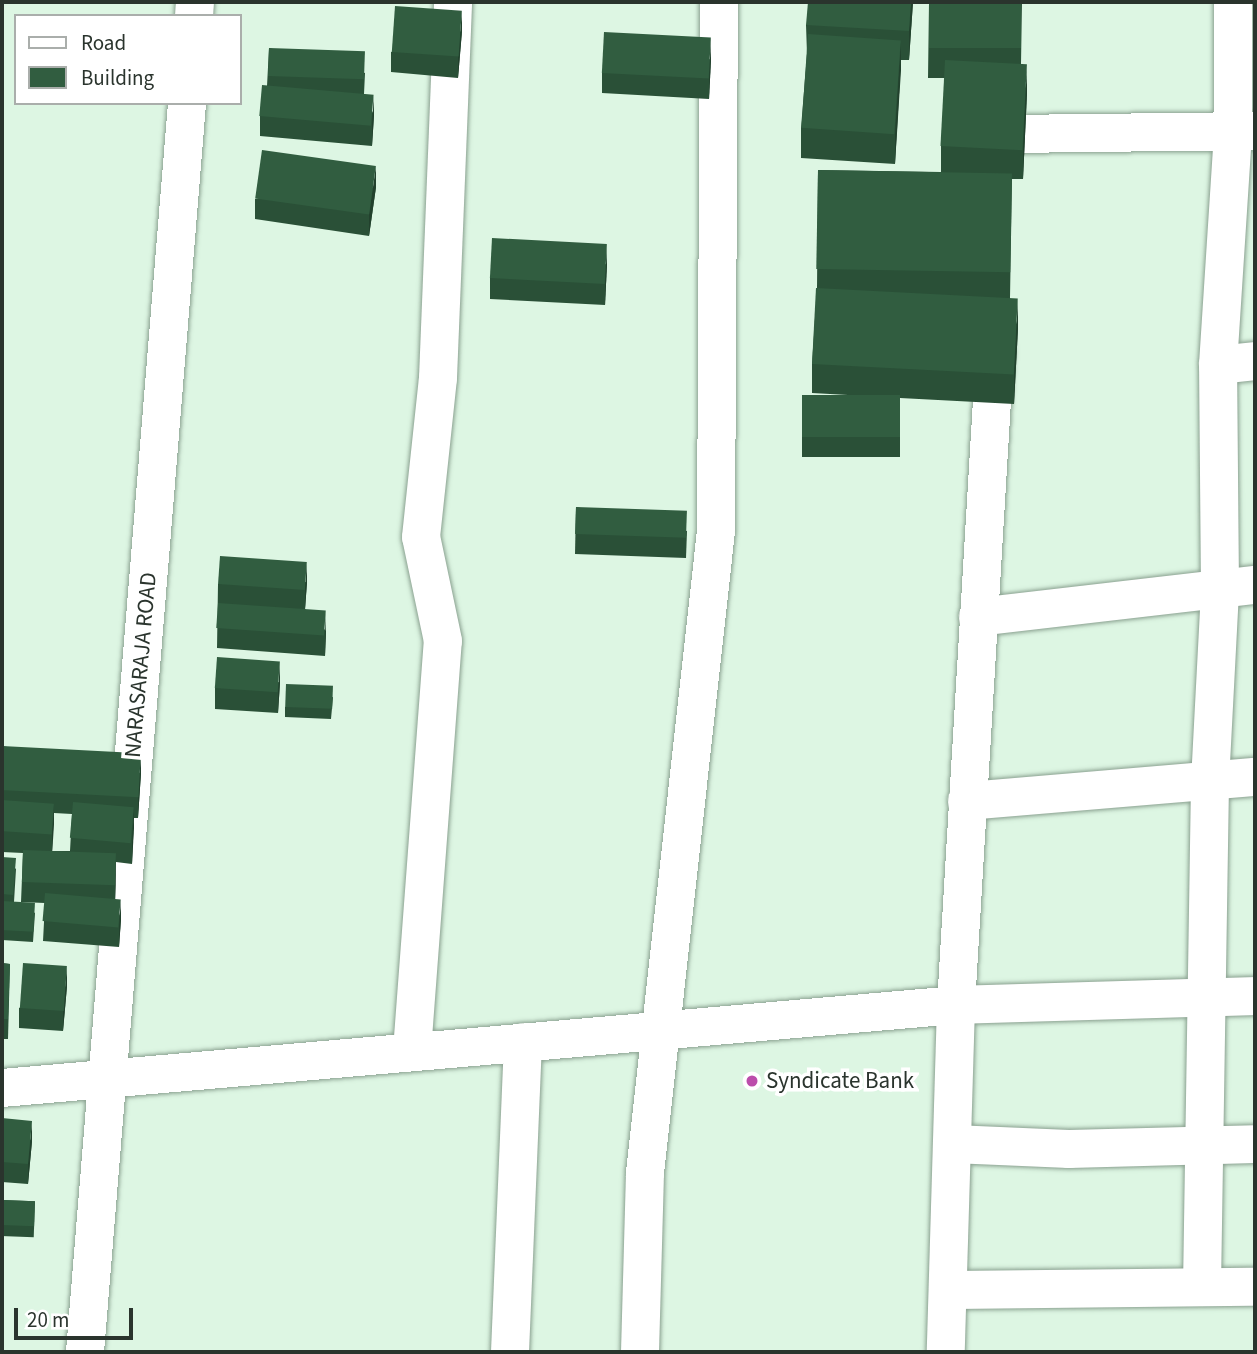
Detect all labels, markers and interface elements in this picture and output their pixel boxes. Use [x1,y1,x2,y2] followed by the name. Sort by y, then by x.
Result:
[14,14,242,105] legend
[81,28,126,58] text: Road
[81,63,154,93] text: Building
[119,571,163,759] street label: NARASARAJA ROAD
[766,1067,914,1095] place label: Syndicate Bank
[744,1073,760,1089] marker: Syndicate Bank
[18,1294,136,1338] scale bar
[27,1305,69,1335] text: 20 m

